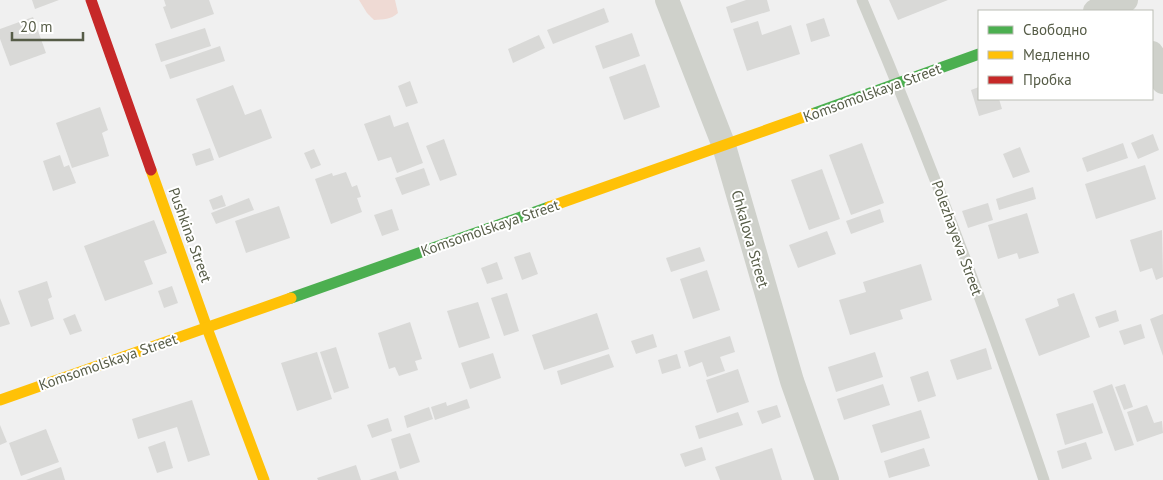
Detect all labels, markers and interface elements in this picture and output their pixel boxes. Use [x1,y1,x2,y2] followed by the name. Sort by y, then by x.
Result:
[12,10,84,42] scale bar
[978,10,1153,100] legend
[20,17,53,36] text: 20 m
[1023,20,1087,39] text: Свободно
[1023,45,1090,64] text: Медленно
[800,59,943,126] street label: Komsomolskaya Street
[1023,70,1072,89] text: Пробка
[928,178,987,298] street label: Polezhayeva Street
[165,185,216,285] street label: Pushkina Street
[727,188,773,290] street label: Chkalova Street
[418,195,562,260] street label: Komsomolskaya Street
[36,329,180,394] street label: Komsomolskaya Street

